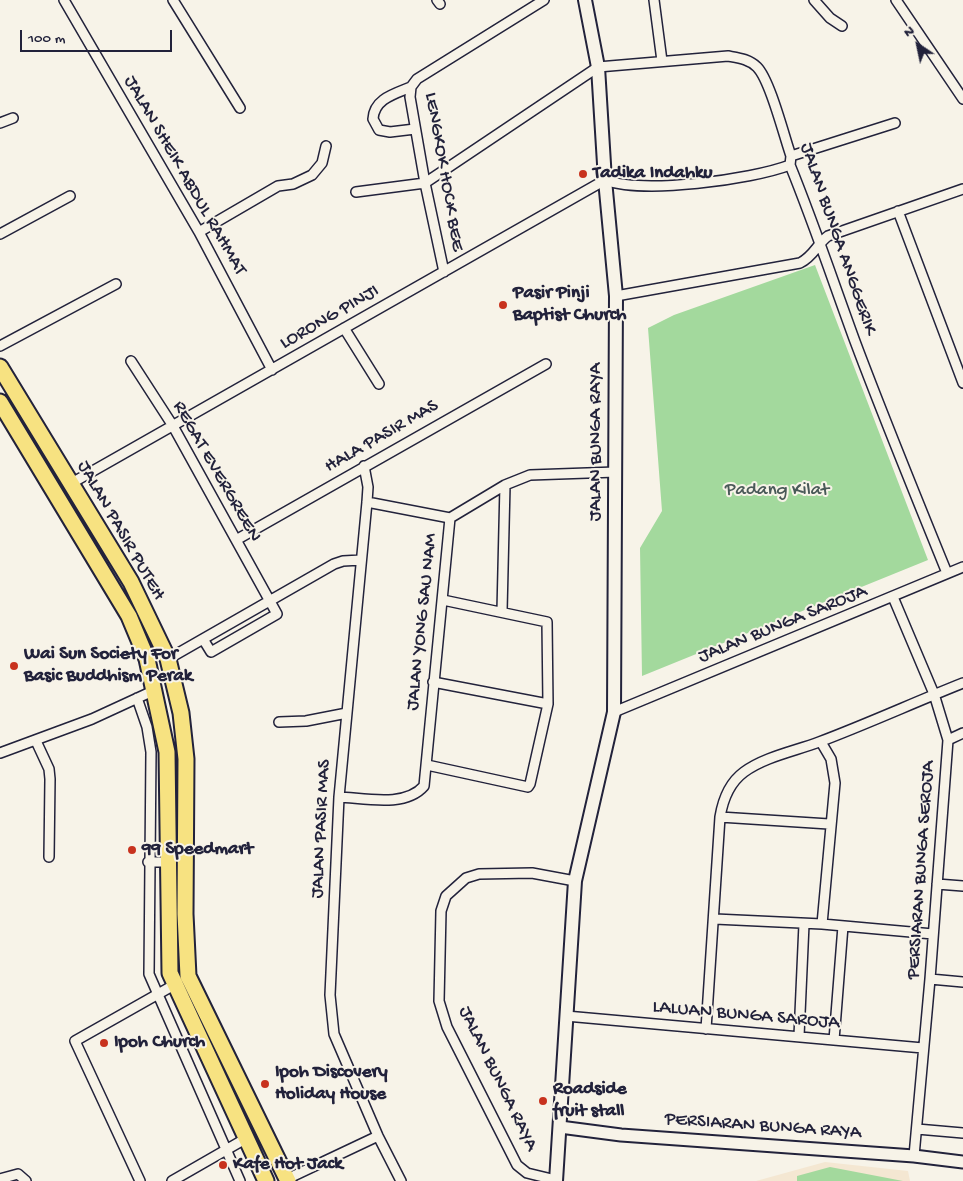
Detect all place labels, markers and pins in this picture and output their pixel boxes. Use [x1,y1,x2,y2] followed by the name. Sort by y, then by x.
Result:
[593,163,712,185] place label: Tadika Indahku
[577,168,589,180] marker: Tadika Indahku
[513,283,627,327] place label: Pasir Pinji Baptist Church
[497,299,509,311] marker: Pasir Pinji Baptist Church
[24,644,193,688] place label: Wai Sun Society For Basic Buddhism Perak
[8,660,20,672] marker: Wai Sun Society For Basic Buddhism Perak
[142,839,253,861] place label: 99 Speedmart
[126,844,138,856] marker: 99 Speedmart
[114,1032,205,1054] place label: Ipoh Church
[98,1037,110,1049] marker: Ipoh Church
[275,1062,388,1106] place label: Ipoh Discovery Holiday House
[259,1078,271,1090] marker: Ipoh Discovery Holiday House
[553,1079,627,1123] place label: Roadside fruit stall
[537,1095,549,1107] marker: Roadside fruit stall
[233,1154,343,1176] place label: Kafe Hot Jack
[217,1159,229,1171] marker: Kafe Hot Jack

